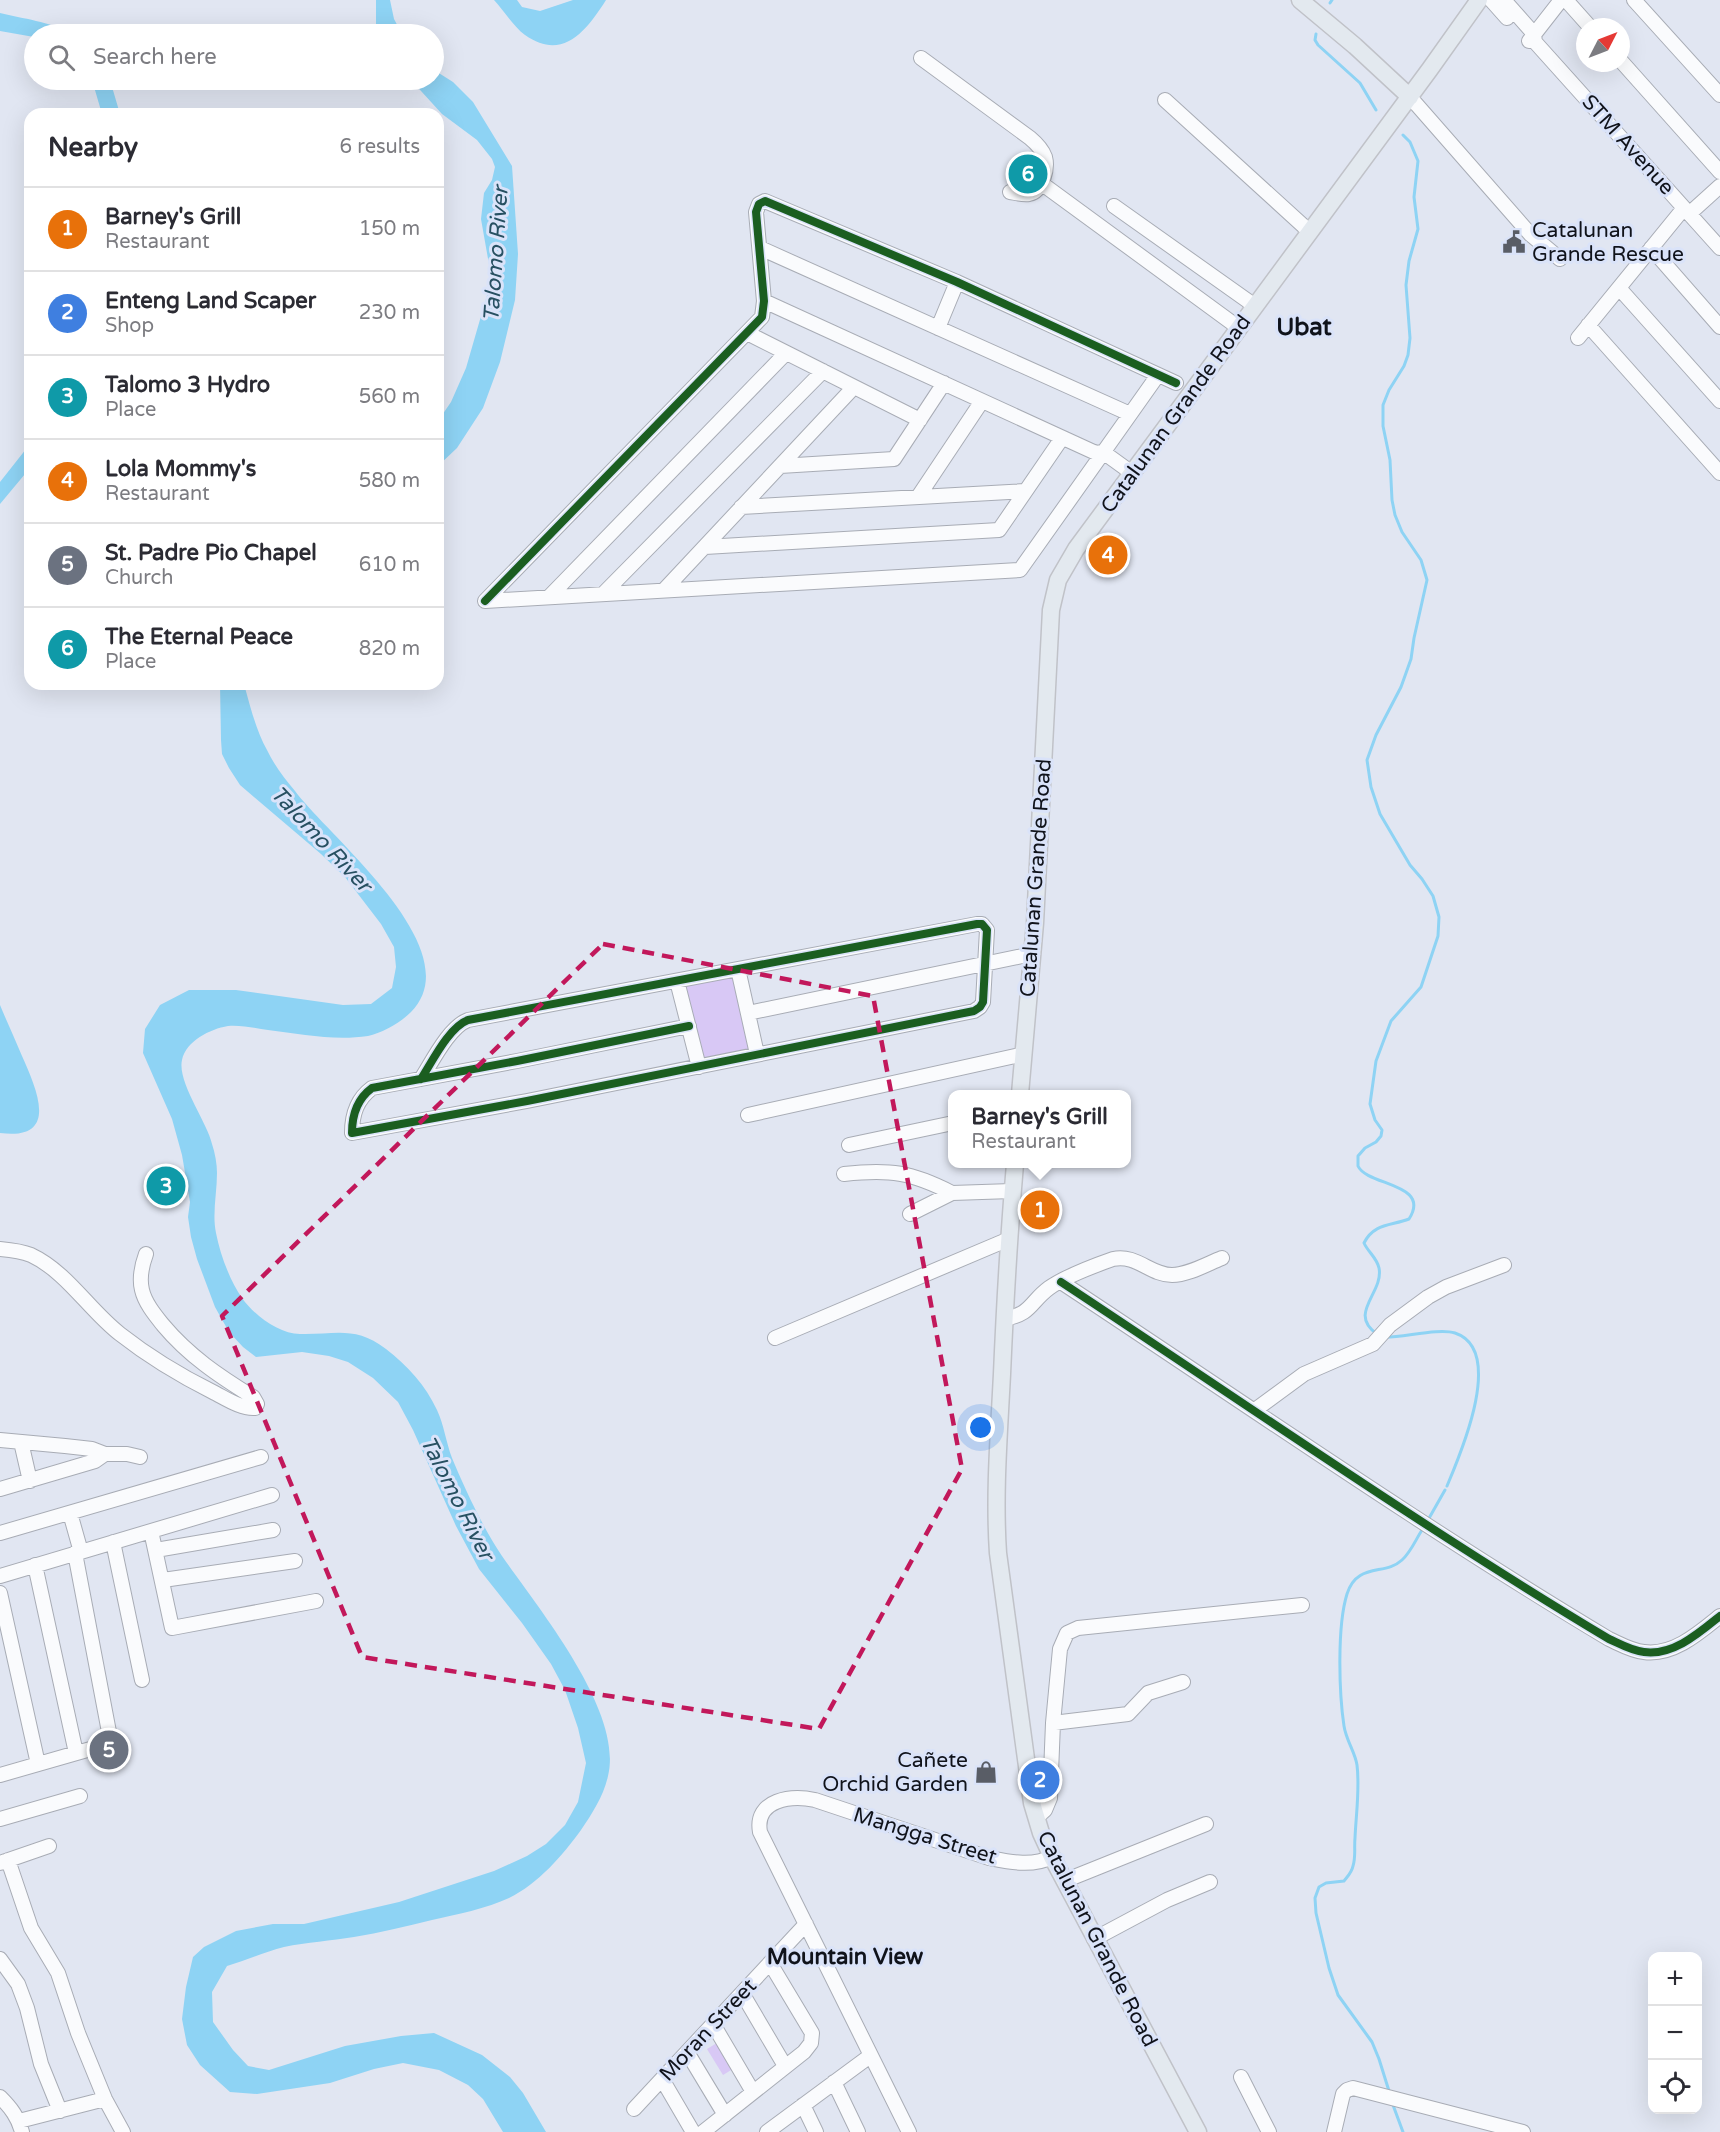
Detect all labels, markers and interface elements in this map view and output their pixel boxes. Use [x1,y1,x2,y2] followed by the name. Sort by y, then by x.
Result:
[1576,18,1630,72] north arrow
[24,24,444,90] search box
[45,41,78,74] icon: search
[93,44,217,70] text: Search here
[1577,90,1679,200] street label: STM Avenue
[48,132,138,163] text: Nearby
[340,135,420,159] text: 6 results
[1008,152,1048,196] pin: 6
[478,183,514,323] water label: Talomo River
[105,204,241,230] text: Barney's Grill
[61,217,74,241] text: 1
[359,217,420,241] text: 150 m
[1532,218,1684,267] place label: Catalunan Grande Rescue
[1501,229,1527,255] public building icon: Catalunan Grande Rescue
[105,230,210,254] text: Restaurant
[105,288,316,314] text: Enteng Land Scaper
[61,301,74,325] text: 2
[359,301,420,325] text: 230 m
[1096,310,1256,518] street label: Catalunan Grande Road
[1276,313,1333,342] district label: Ubat
[105,314,154,338] text: Shop
[105,372,270,398] text: Talomo 3 Hydro
[61,385,74,409] text: 3
[359,385,420,409] text: 560 m
[105,398,156,422] text: Place
[105,456,256,482] text: Lola Mommy's
[61,469,74,493] text: 4
[359,469,420,493] text: 580 m
[105,482,210,506] text: Restaurant
[1088,532,1128,578] pin: 4
[105,540,317,566] text: St. Padre Pio Chapel
[61,553,74,577] text: 5
[359,553,420,577] text: 610 m
[105,566,173,590] text: Church
[105,624,293,650] text: The Eternal Peace
[61,637,74,661] text: 6
[359,637,420,661] text: 820 m
[105,650,156,674] text: Place
[1015,758,1057,998] street label: Catalunan Grande Road
[265,781,379,899] water label: Talomo River
[948,1090,1131,1168] popup
[971,1104,1108,1130] text: Barney's Grill
[971,1130,1076,1154] text: Restaurant
[146,1164,186,1208] pin: 3
[1020,1188,1060,1232] pin: 1
[966,1413,995,1442] your location
[415,1432,501,1567] water label: Talomo River
[90,1728,128,1772] pin: 5
[822,1748,968,1797] place label: Cañete Orchid Garden
[1020,1758,1060,1802] pin: 2
[973,1759,999,1785] shop icon: Cañete Orchid Garden
[850,1802,1000,1870] street label: Mangga Street
[1032,1827,1162,2051] street label: Catalunan Grande Road
[767,1944,924,1970] district label: Mountain View
[1648,1952,1702,2114] map controls
[1648,1952,1702,2006] button: +
[654,1974,762,2086] street label: Moran Street
[1648,2006,1702,2060] button: −
[1648,2060,1702,2114] button: locate

